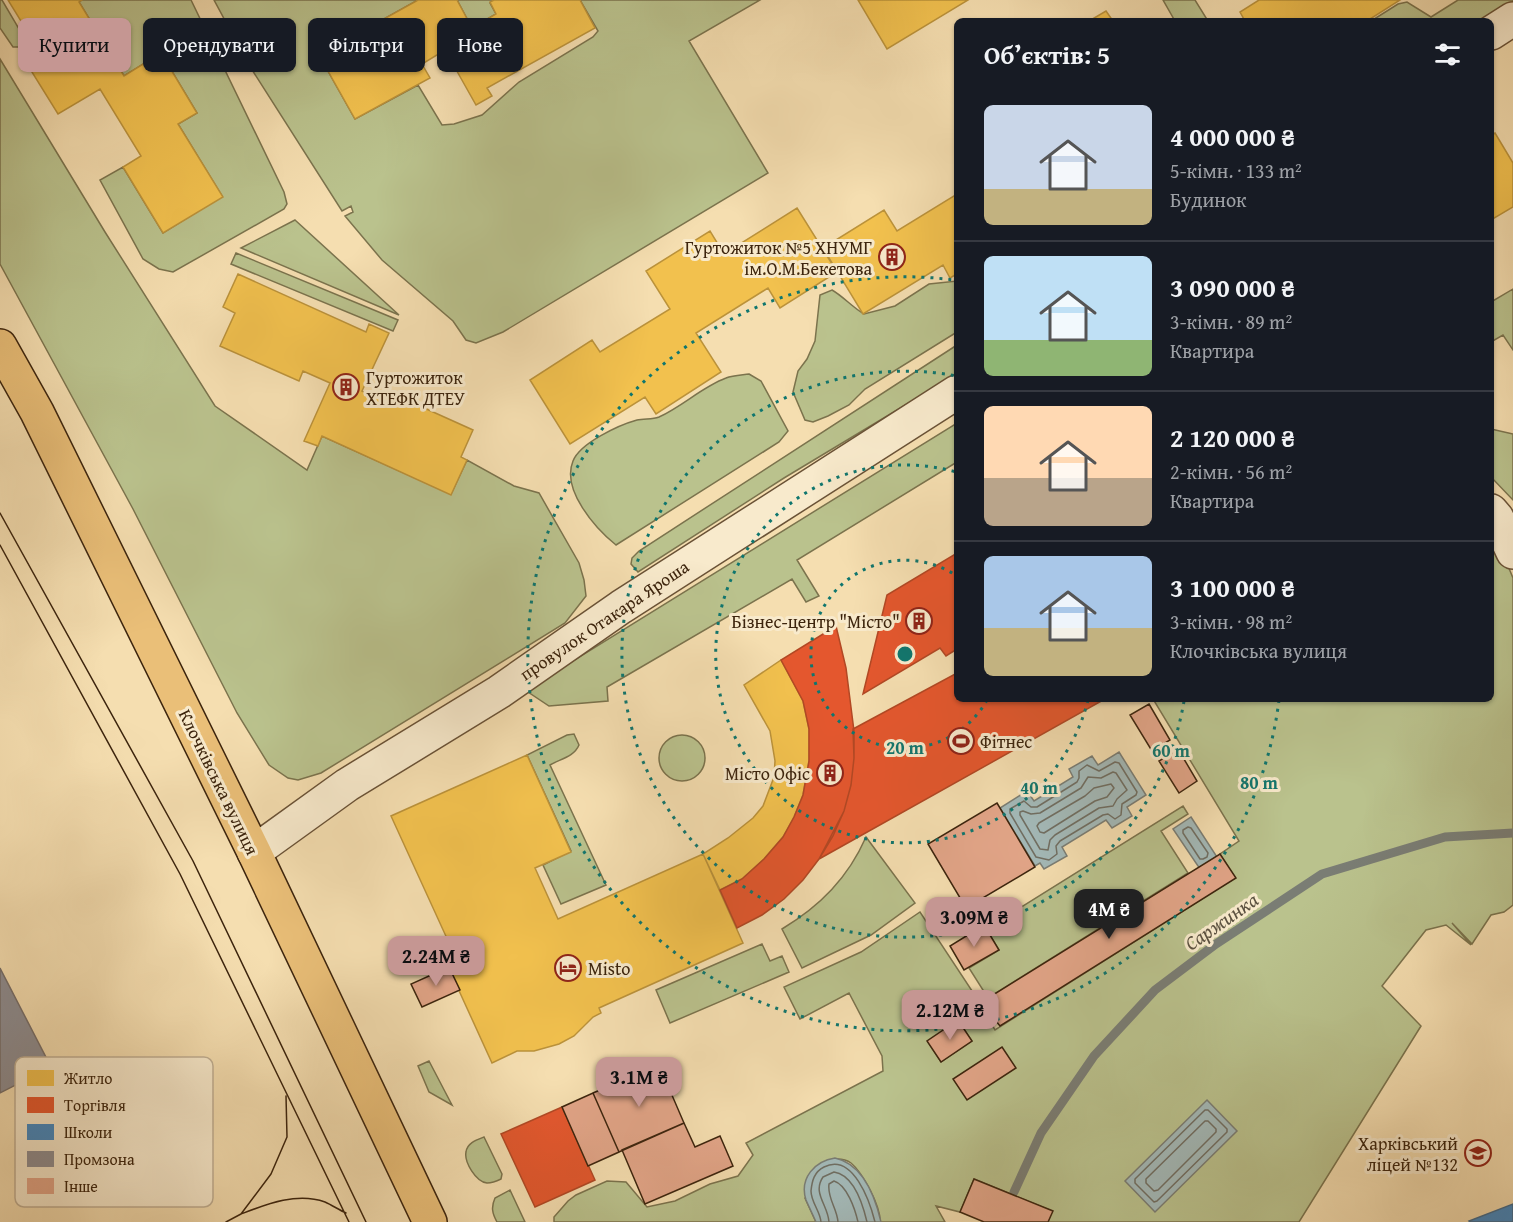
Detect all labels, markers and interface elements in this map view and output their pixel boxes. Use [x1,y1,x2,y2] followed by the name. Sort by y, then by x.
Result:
[18,18,131,72] chip: Купити
[143,18,296,72] chip: Орендувати
[308,18,425,72] chip: Фільтри
[437,18,523,72] chip: Нове
[984,35,1110,74] text: Об’єктів: 5
[1431,38,1464,71] icon: filters
[1170,117,1295,156] text: 4 000 000 ₴
[1032,129,1104,201] icon: home
[1170,156,1302,185] text: 5-кімн. · 133 m²
[1170,185,1247,214] text: Будинок
[685,234,872,282] place label: Гуртожиток №5 ХНУМГ ім.О.М.Бекетова
[877,242,907,272] building icon: Гуртожиток №5 ХНУМГ ім.О.М.Бекетова
[1170,268,1295,307] text: 3 090 000 ₴
[1032,280,1104,352] icon: home
[1170,307,1292,336] text: 3-кімн. · 89 m²
[1170,336,1254,365] text: Квартира
[366,364,465,412] place label: Гуртожиток ХТЕФК ДТЕУ
[331,372,361,402] building icon: Гуртожиток ХТЕФК ДТЕУ
[1170,418,1295,457] text: 2 120 000 ₴
[1032,430,1104,502] icon: home
[1170,457,1292,486] text: 2-кімн. · 56 m²
[1170,486,1254,515] text: Квартира
[514,553,695,687] street label: провулок Отакара Яроша
[1170,568,1295,607] text: 3 100 000 ₴
[1032,580,1104,652] icon: home
[904,606,934,636] building icon: Бізнес-центр "Місто"
[1170,607,1292,636] text: 3-кімн. · 98 m²
[732,608,900,635] place label: Бізнес-центр "Місто"
[1170,636,1347,665] text: Клочківська вулиця
[895,644,915,664] centre of rings
[172,704,266,860] street label: Клочківська вулиця
[946,726,976,756] sports icon: Фітнес
[980,728,1032,755] place label: Фітнес
[886,734,925,761] text: 20 m
[1152,737,1191,764] text: 60 m
[815,758,845,788] building icon: Місто Офіс
[725,760,810,787] place label: Місто Офіс
[1240,769,1279,796] text: 80 m
[1020,774,1059,801] text: 40 m
[1178,885,1264,957] water label: Саржинка
[1073,889,1145,940] pin: 4M ₴
[1088,894,1130,923] text: 4M ₴
[919,897,1029,948] pin: 3.09M ₴
[940,902,1008,931] text: 3.09M ₴
[381,936,491,987] pin: 2.24M ₴
[402,941,470,970] text: 2.24M ₴
[553,953,583,983] hotel icon: Misto
[588,955,631,982] place label: Misto
[895,990,1005,1041] pin: 2.12M ₴
[916,995,984,1024] text: 2.12M ₴
[15,1057,213,1207] legend
[590,1057,688,1108] pin: 3.1M ₴
[610,1062,668,1091] text: 3.1M ₴
[63,1066,112,1090] text: Житло
[64,1093,126,1117] text: Торгівля
[64,1120,113,1144] text: Школи
[1358,1130,1458,1178] place label: Харківський ліцей №132
[1463,1138,1493,1168] school or university icon: Харківський ліцей №132
[64,1147,135,1171] text: Промзона
[64,1174,98,1198] text: Інше

